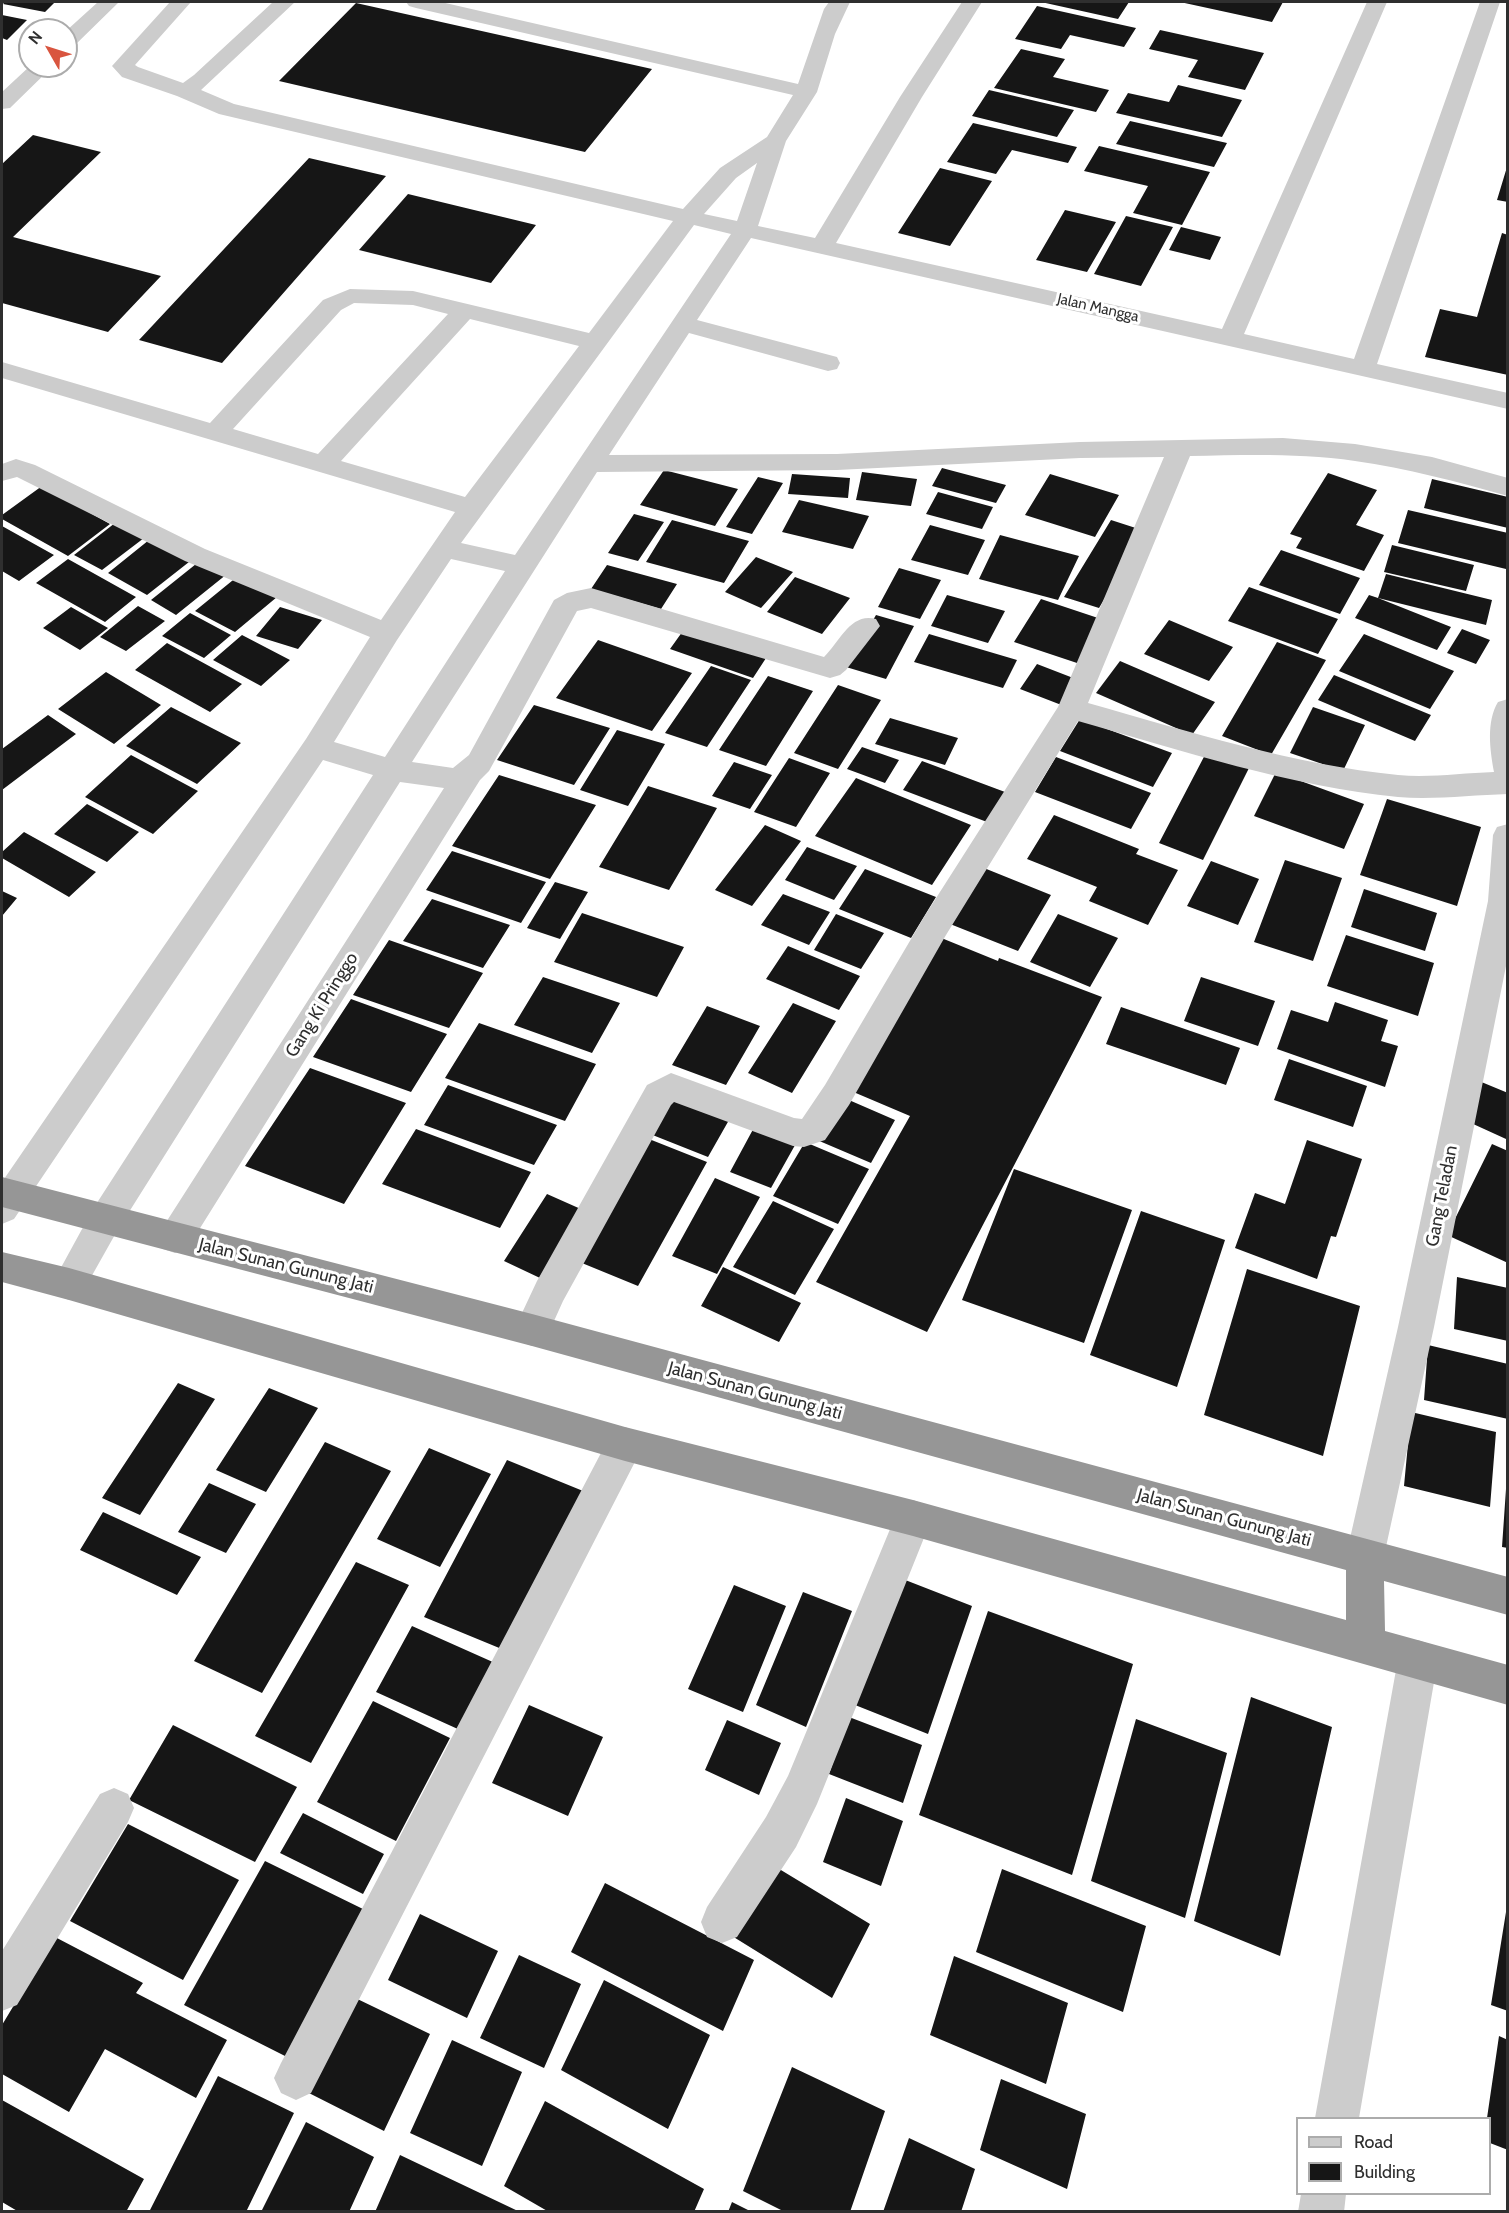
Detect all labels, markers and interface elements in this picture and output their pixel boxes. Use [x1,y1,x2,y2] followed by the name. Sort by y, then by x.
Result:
[18,18,78,78] north arrow
[24,27,46,48] text: N
[1055,290,1141,326] street label: Jalan Mangga
[281,948,363,1062] street label: Gang Ki Pringgo
[1422,1143,1462,1249] street label: Gang Teladan
[196,1234,376,1298] street label: Jalan Sunan Gunung Jati
[666,1357,844,1425] street label: Jalan Sunan Gunung Jati
[1135,1484,1313,1552] street label: Jalan Sunan Gunung Jati
[1296,2117,1491,2195] legend
[1354,2131,1393,2153] text: Road
[1354,2161,1415,2183] text: Building

